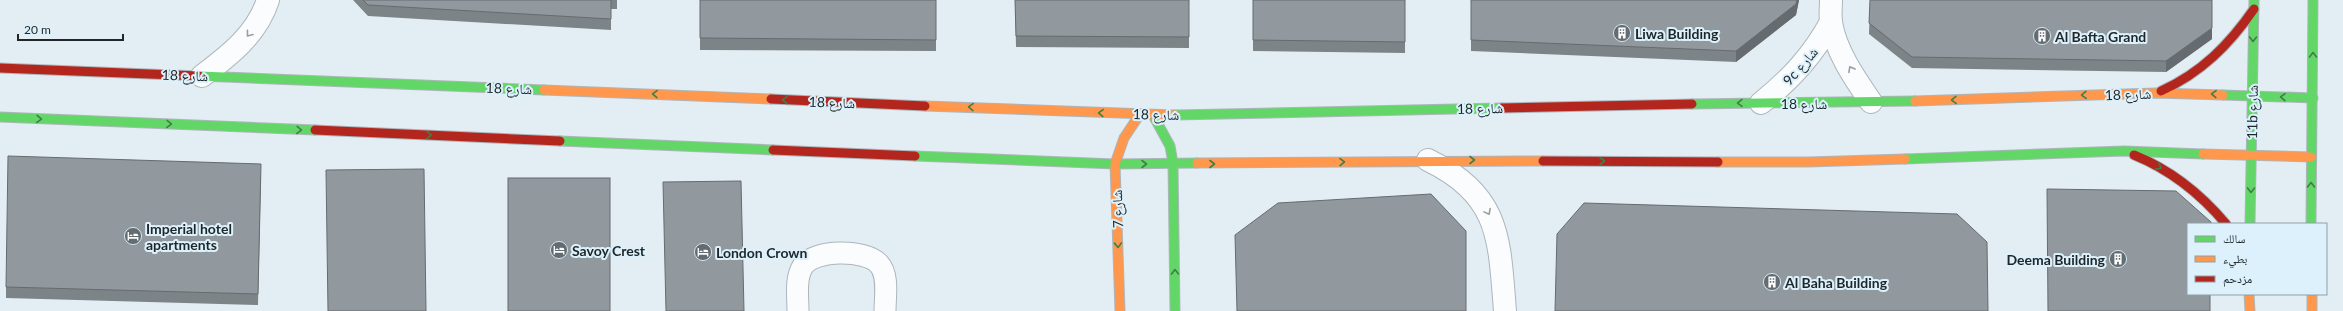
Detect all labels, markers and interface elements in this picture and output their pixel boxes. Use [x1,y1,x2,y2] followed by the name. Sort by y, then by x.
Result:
[18,16,123,42] scale bar
[24,22,51,37] text: 20 m
[1612,23,1632,43] building icon: Liwa Building
[1635,25,1719,42] place label: Liwa Building
[2032,26,2052,46] building icon: Al Bafta Grand
[2054,28,2146,45] place label: Al Bafta Grand
[247,30,254,37] one-way arrow
[2249,36,2257,42] one-way arrow
[1779,43,1823,90] street label: 9c شارع
[2309,52,2317,58] one-way arrow
[161,66,209,86] street label: شارع 18
[1848,66,1855,74] one-way arrow
[485,79,533,99] street label: شارع 18
[2104,85,2152,105] street label: شارع 18
[2243,85,2263,139] street label: 11b شارع
[652,90,658,99] one-way arrow
[2211,90,2217,99] one-way arrow
[2081,91,2087,100] one-way arrow
[808,93,856,113] street label: شارع 18
[2280,93,2286,101] one-way arrow
[782,95,788,104] one-way arrow
[1781,95,1827,114] street label: شارع 18
[1951,95,1957,104] one-way arrow
[1457,99,1503,119] street label: شارع 18
[1737,99,1743,107] one-way arrow
[968,103,974,112] one-way arrow
[1133,105,1179,125] street label: شارع 18
[1098,108,1104,117] one-way arrow
[36,114,42,123] one-way arrow
[166,120,172,128] one-way arrow
[296,125,302,134] one-way arrow
[426,131,432,139] one-way arrow
[1469,156,1475,164] one-way arrow
[1599,157,1605,165] one-way arrow
[1339,158,1345,166] one-way arrow
[1141,159,1147,168] one-way arrow
[1209,160,1215,168] one-way arrow
[2155,162,2163,170] one-way arrow
[2307,182,2315,188] one-way arrow
[2247,187,2255,193] one-way arrow
[1108,189,1128,228] street label: شارع 7
[1483,208,1490,215] one-way arrow
[146,220,232,253] place label: Imperial hotel apartments
[2187,223,2327,295] legend
[123,226,143,246] hotel icon: Imperial hotel apartments
[2223,231,2245,246] text: سالك
[549,240,569,260] hotel icon: Savoy Crest
[572,242,646,259] place label: Savoy Crest
[693,242,713,262] hotel icon: London Crown
[1113,242,1122,248] one-way arrow
[716,244,808,261] place label: London Crown
[2108,249,2128,269] building icon: Deema Building
[2006,251,2106,268] place label: Deema Building
[2223,251,2247,269] text: بطيء
[1171,269,1179,275] one-way arrow
[2223,271,2252,287] text: مزدحم
[1762,272,1782,292] building icon: Al Baha Building
[1784,274,1888,291] place label: Al Baha Building

